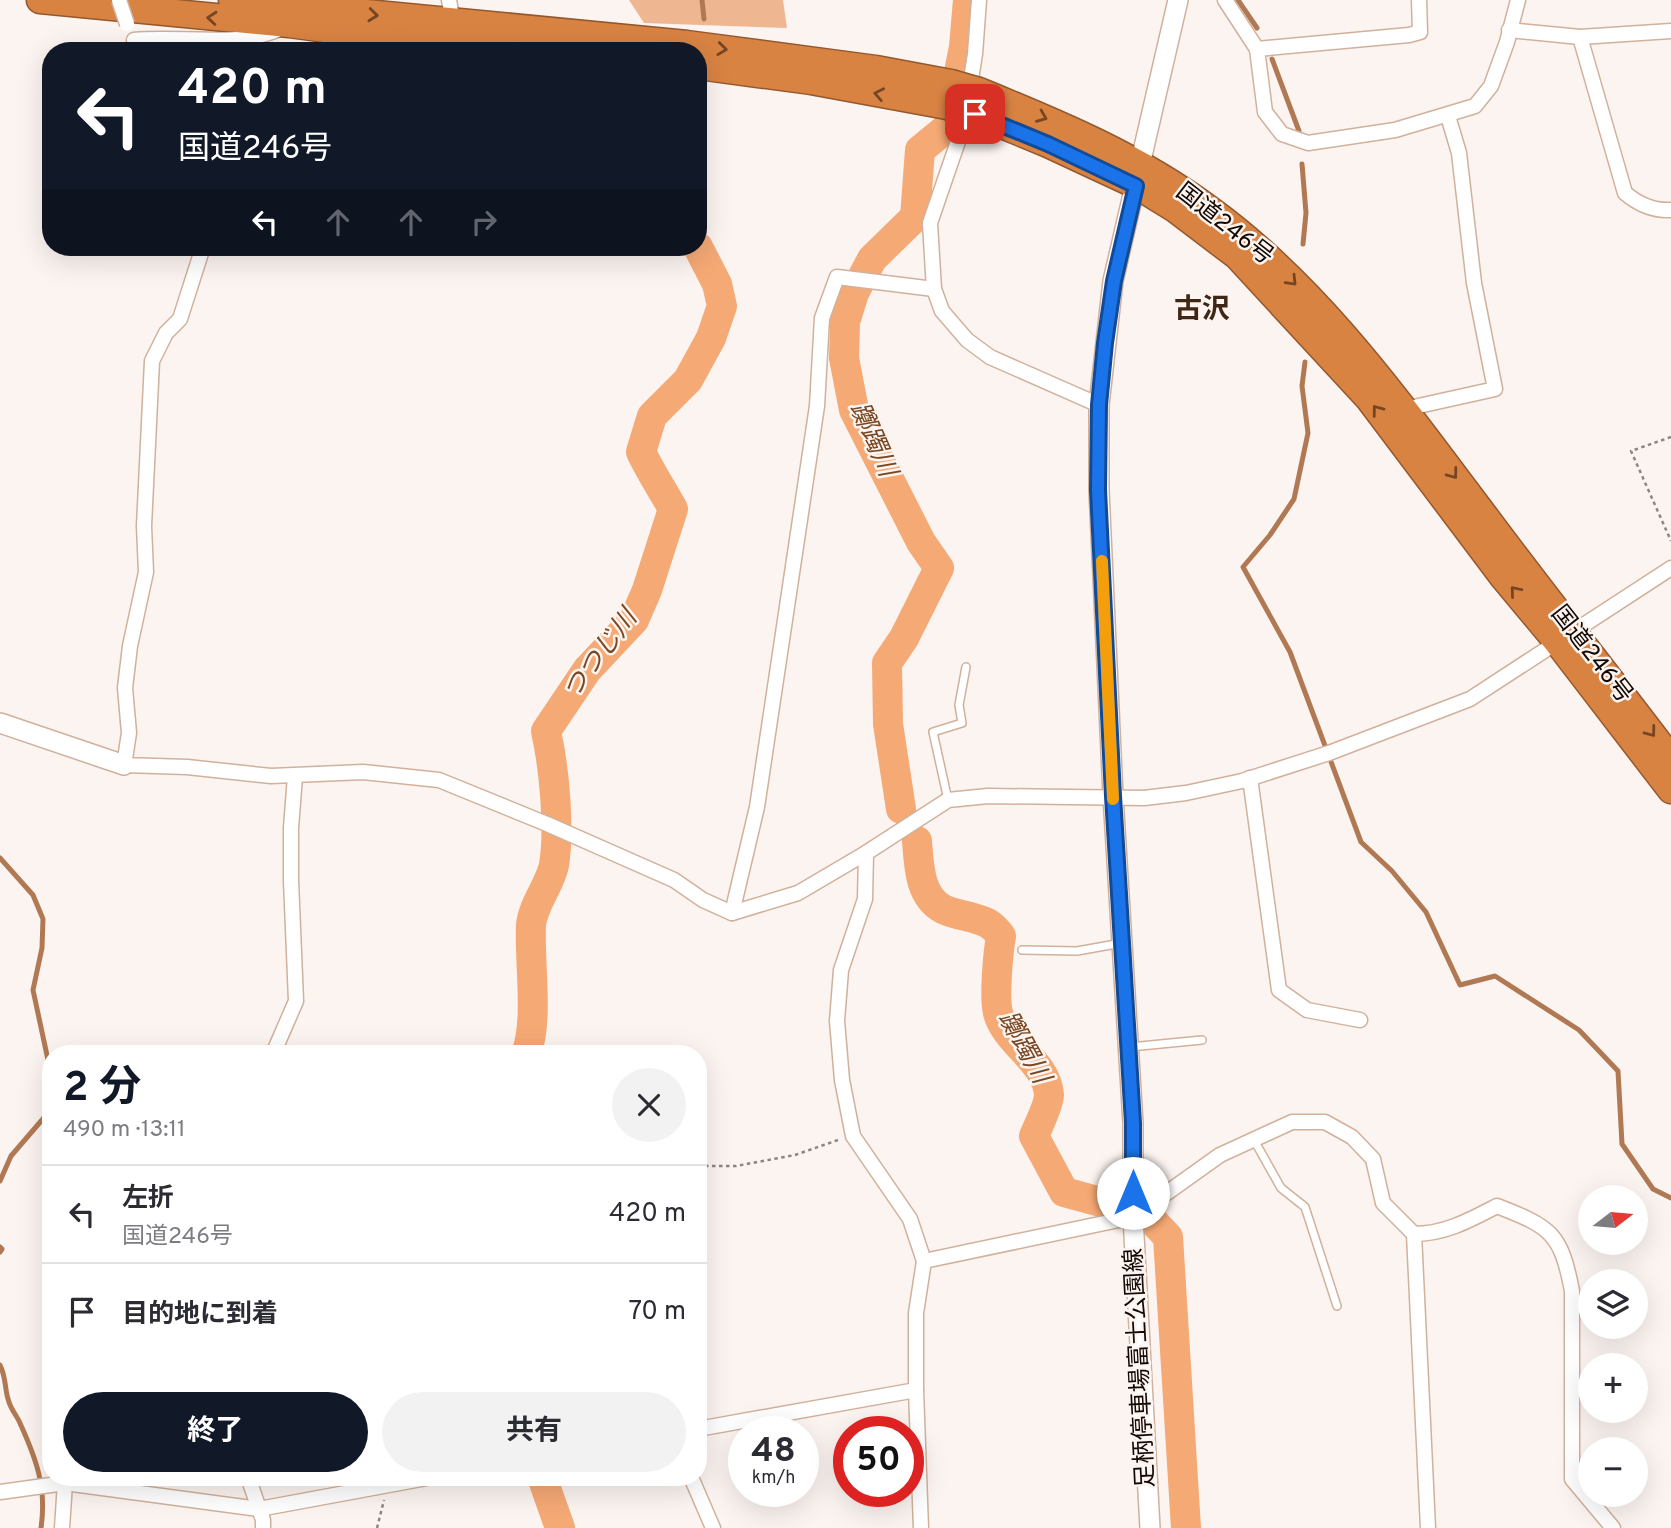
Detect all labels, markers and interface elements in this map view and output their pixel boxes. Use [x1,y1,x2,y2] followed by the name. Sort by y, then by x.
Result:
[368,7,379,22] one-way arrow
[206,11,217,26] one-way arrow
[716,41,727,56] one-way arrow
[178,60,327,122] text: 420 m
[63,70,154,161] icon: left
[945,84,1005,144] pin
[873,87,885,102] one-way arrow
[956,95,994,133] icon: arrive
[1035,109,1047,123] one-way arrow
[178,130,332,170] text: 国道246号
[1169,178,1279,272] street label: 国道246号
[246,203,284,241] icon: left
[319,203,357,241] icon: ahead
[392,203,430,241] icon: ahead
[465,203,503,241] icon: right
[1283,273,1296,286] one-way arrow
[1174,293,1230,329] district label: 古沢
[841,398,904,485] water label: 躑躅川
[1372,405,1385,418] one-way arrow
[1444,466,1457,479] one-way arrow
[1511,586,1523,599] one-way arrow
[1544,600,1638,710] street label: 国道246号
[557,601,647,706] water label: つつじ川
[1642,725,1655,737] one-way arrow
[990,1006,1058,1093] water label: 躑躅川
[63,1063,141,1116] text: 2 分
[612,1068,686,1142] button: close
[63,1116,186,1145] text: 490 m · 13:11
[1096,1156,1170,1230] position arrow
[122,1183,174,1216] text: 左折
[1578,1185,1648,1255] north arrow
[1578,1185,1648,1507] map controls
[63,1195,101,1233] icon: left
[609,1198,686,1231] text: 420 m
[122,1223,233,1252] text: 国道246号
[1120,1247,1162,1489] street label: 足柄停車場富士公園線
[1578,1269,1648,1339] button: layers
[63,1293,101,1331] icon: arrive
[628,1296,686,1329] text: 70 m
[122,1299,278,1332] text: 目的地に到着
[1578,1353,1648,1423] button: +
[63,1392,368,1472] button: 終了
[382,1392,686,1472] button: 共有
[833,1416,924,1507] speed limit sign: 50
[751,1430,796,1474] text: 48
[1578,1437,1648,1507] button: −
[752,1467,795,1490] text: km/h

